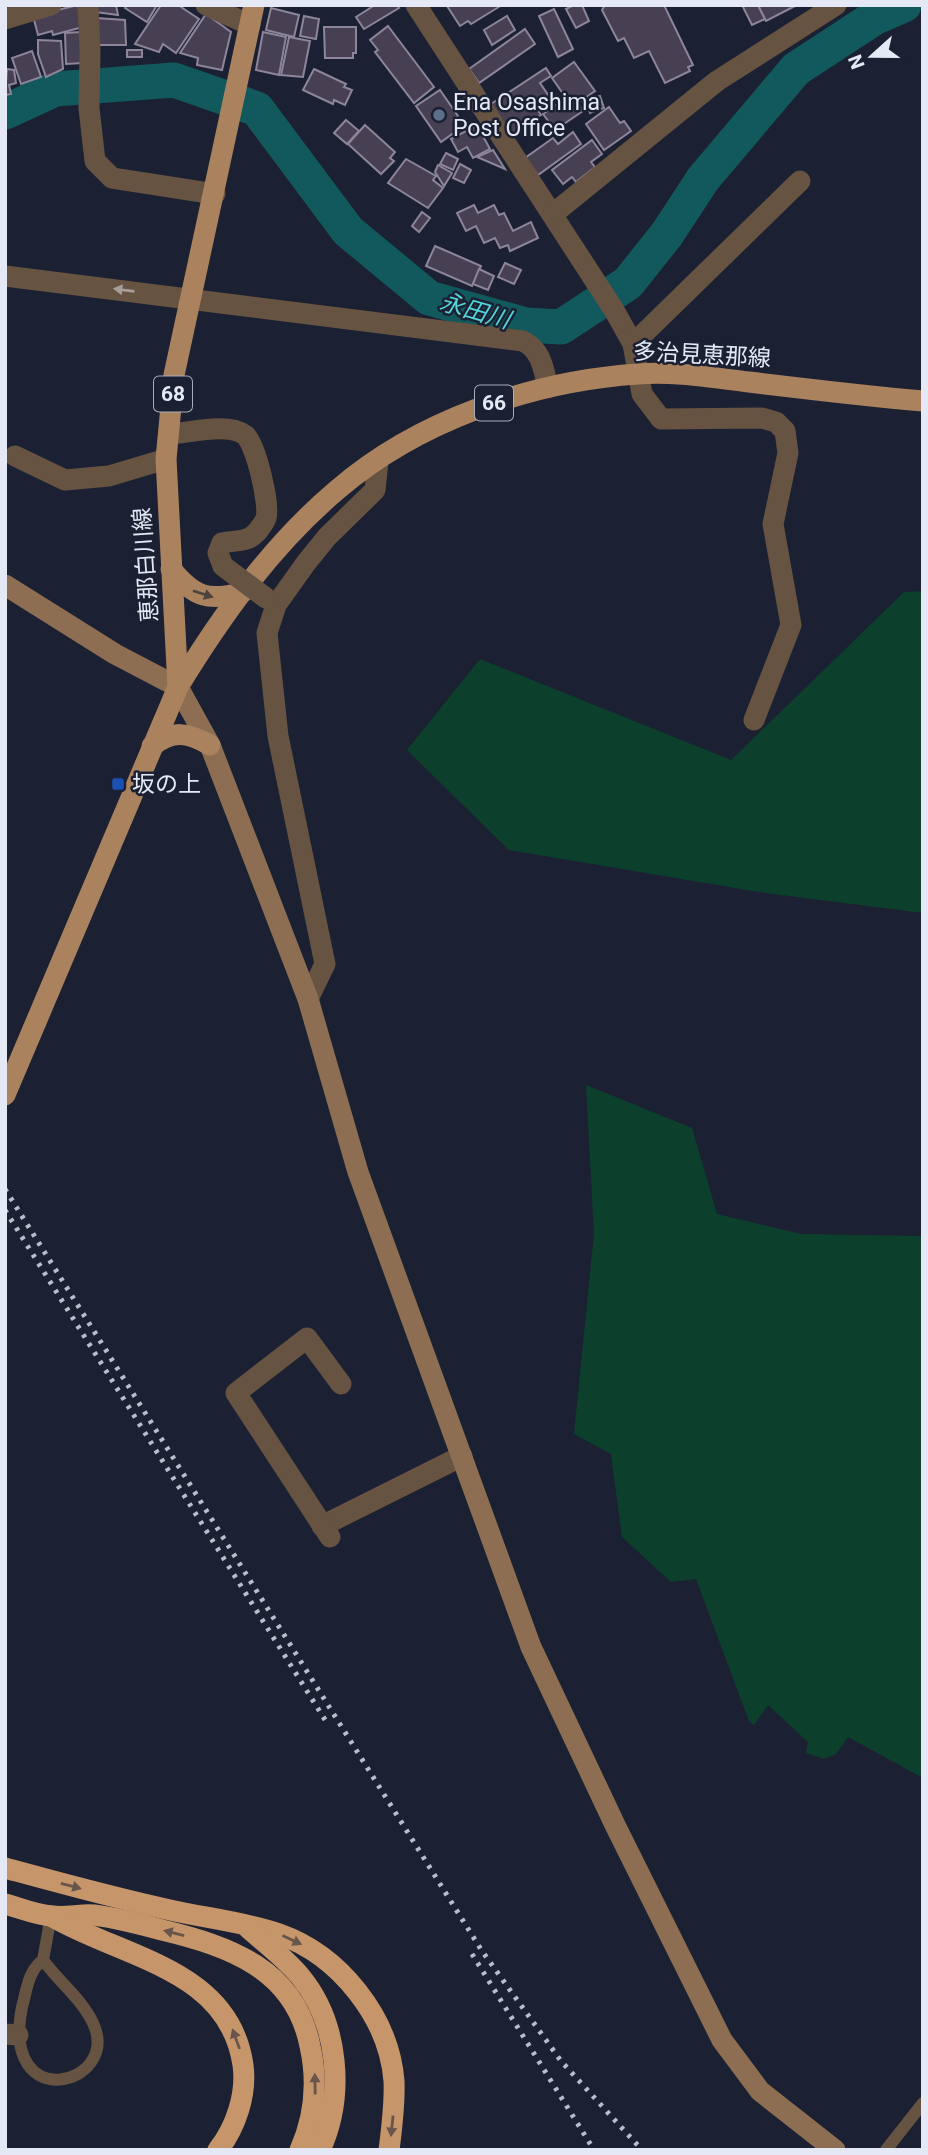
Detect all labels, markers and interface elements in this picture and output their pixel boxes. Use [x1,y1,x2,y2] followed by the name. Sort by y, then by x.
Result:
[837,21,907,91] north arrow
[843,52,870,72] text: N
[453,89,600,142] place label: Ena Osashima Post Office
[431,107,447,123] marker: Ena Osashima Post Office
[112,284,134,295] one-way arrow
[437,288,516,335] water label: 永田川
[632,338,772,372] street label: 多治見恵那線
[154,376,192,412] road number: 68
[475,386,513,420] road number: 66
[129,507,163,623] street label: 恵那白川線
[192,589,213,600] one-way arrow
[132,771,201,798] place label: 坂の上
[110,776,126,792] marker: 坂の上
[60,1881,82,1892] one-way arrow
[163,1927,185,1938] one-way arrow
[282,1934,302,1946] one-way arrow
[231,2029,242,2050] one-way arrow
[309,2073,321,2095] one-way arrow
[386,2115,397,2137] one-way arrow

